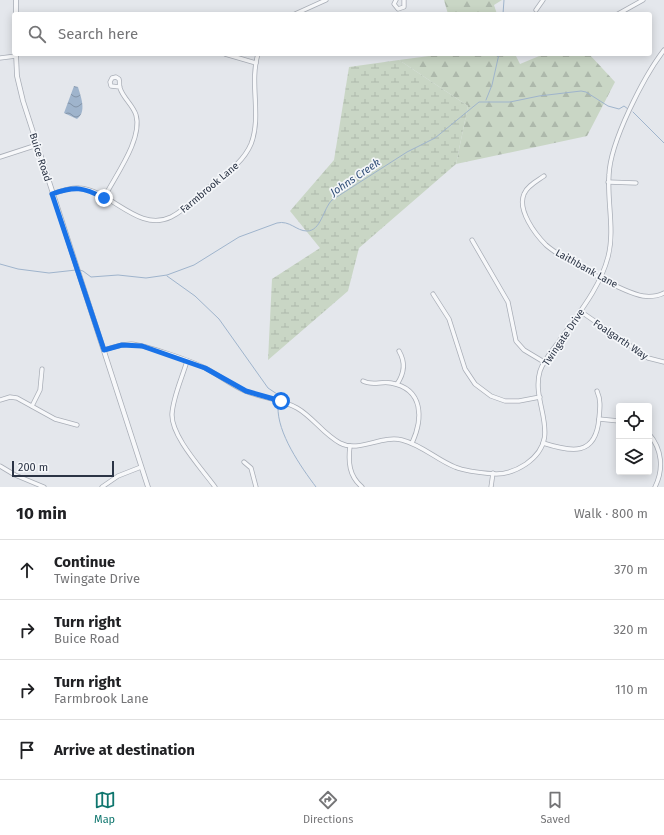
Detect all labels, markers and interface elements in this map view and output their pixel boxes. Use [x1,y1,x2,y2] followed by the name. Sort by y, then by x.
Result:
[12,12,652,56] search box
[26,23,48,45] icon: search
[58,25,138,43] text: Search here
[27,131,54,183] street label: Buice Road
[327,156,383,199] water label: Johns Creek
[178,160,241,216] street label: Farmbrook Lane
[95,189,113,207] route end
[553,247,620,291] street label: Laithbank Lane
[540,307,587,368] street label: Twingate Drive
[591,317,650,363] street label: Foalgarth Way
[272,392,290,410] route start
[616,403,652,475] map controls
[616,403,652,439] button: locate
[616,439,652,475] button: layers
[12,459,114,478] scale bar
[18,461,48,474] text: 200 m
[16,503,67,524] text: 10 min
[574,506,648,521] text: Walk · 800 m
[54,553,115,571] text: Continue
[16,559,38,581] icon: ahead
[614,562,648,577] text: 370 m
[54,571,140,586] text: Twingate Drive
[54,613,121,631] text: Turn right
[16,619,38,641] icon: right
[613,622,648,637] text: 320 m
[54,631,120,646] text: Buice Road
[54,673,121,691] text: Turn right
[16,679,38,701] icon: right
[615,682,648,697] text: 110 m
[54,691,149,706] text: Farmbrook Lane
[16,739,38,761] icon: arrive
[54,741,195,759] text: Arrive at destination
[94,789,116,826] tab: Map
[303,789,353,826] tab: Directions
[541,789,570,826] tab: Saved

